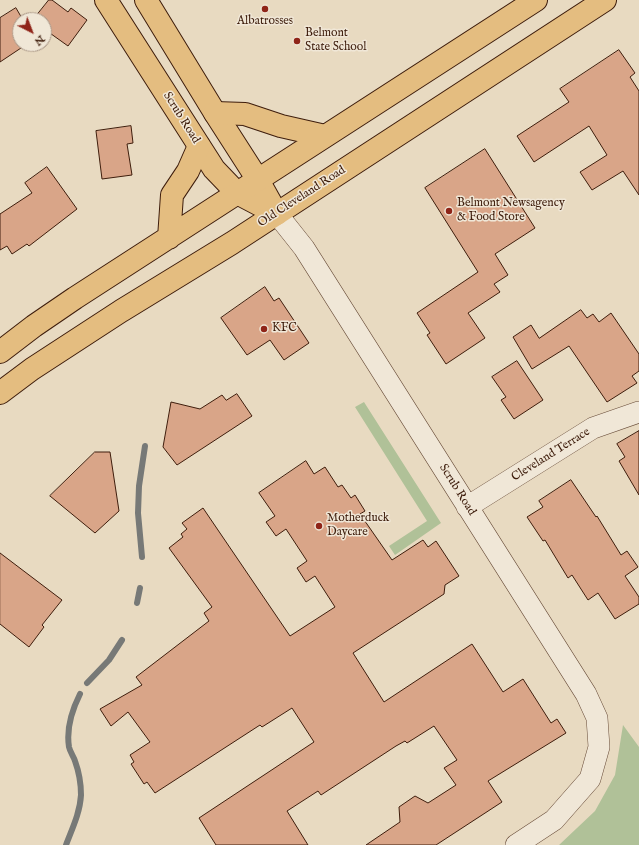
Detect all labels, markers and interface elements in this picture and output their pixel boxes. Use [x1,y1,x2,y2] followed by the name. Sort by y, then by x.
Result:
[260,4,270,14] marker: Albatrosses
[12,12,52,52] north arrow
[237,15,293,29] place label: Albatrosses
[305,27,367,55] place label: Belmont State School
[31,32,48,49] text: N
[292,36,302,46] marker: Belmont State School
[160,90,202,146] street label: Scrub Road
[256,163,348,231] street label: Old Cleveland Road
[457,197,565,225] place label: Belmont Newsagency & Food Store
[444,206,454,216] marker: Belmont Newsagency & Food Store
[272,322,297,336] place label: KFC
[259,324,269,334] marker: KFC
[509,425,593,485] street label: Cleveland Terrace
[436,462,478,518] street label: Scrub Road
[327,512,389,540] place label: Motherduck Daycare
[314,521,324,531] marker: Motherduck Daycare

